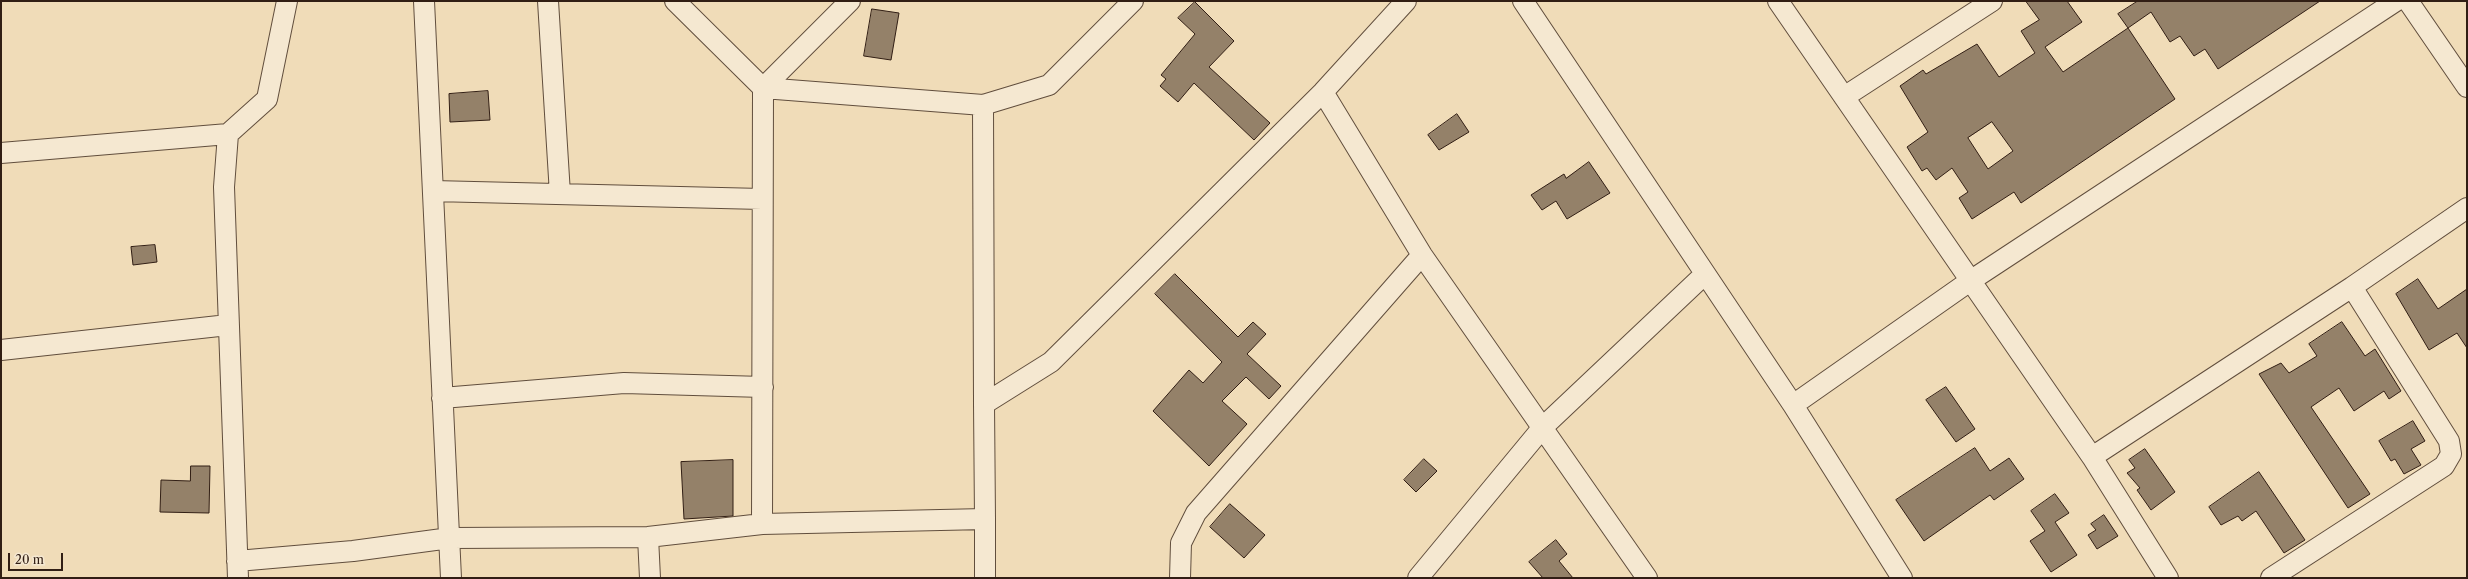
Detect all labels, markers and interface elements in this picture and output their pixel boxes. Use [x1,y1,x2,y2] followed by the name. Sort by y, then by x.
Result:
[10,545,65,571] scale bar
[15,552,44,567] text: 20 m

